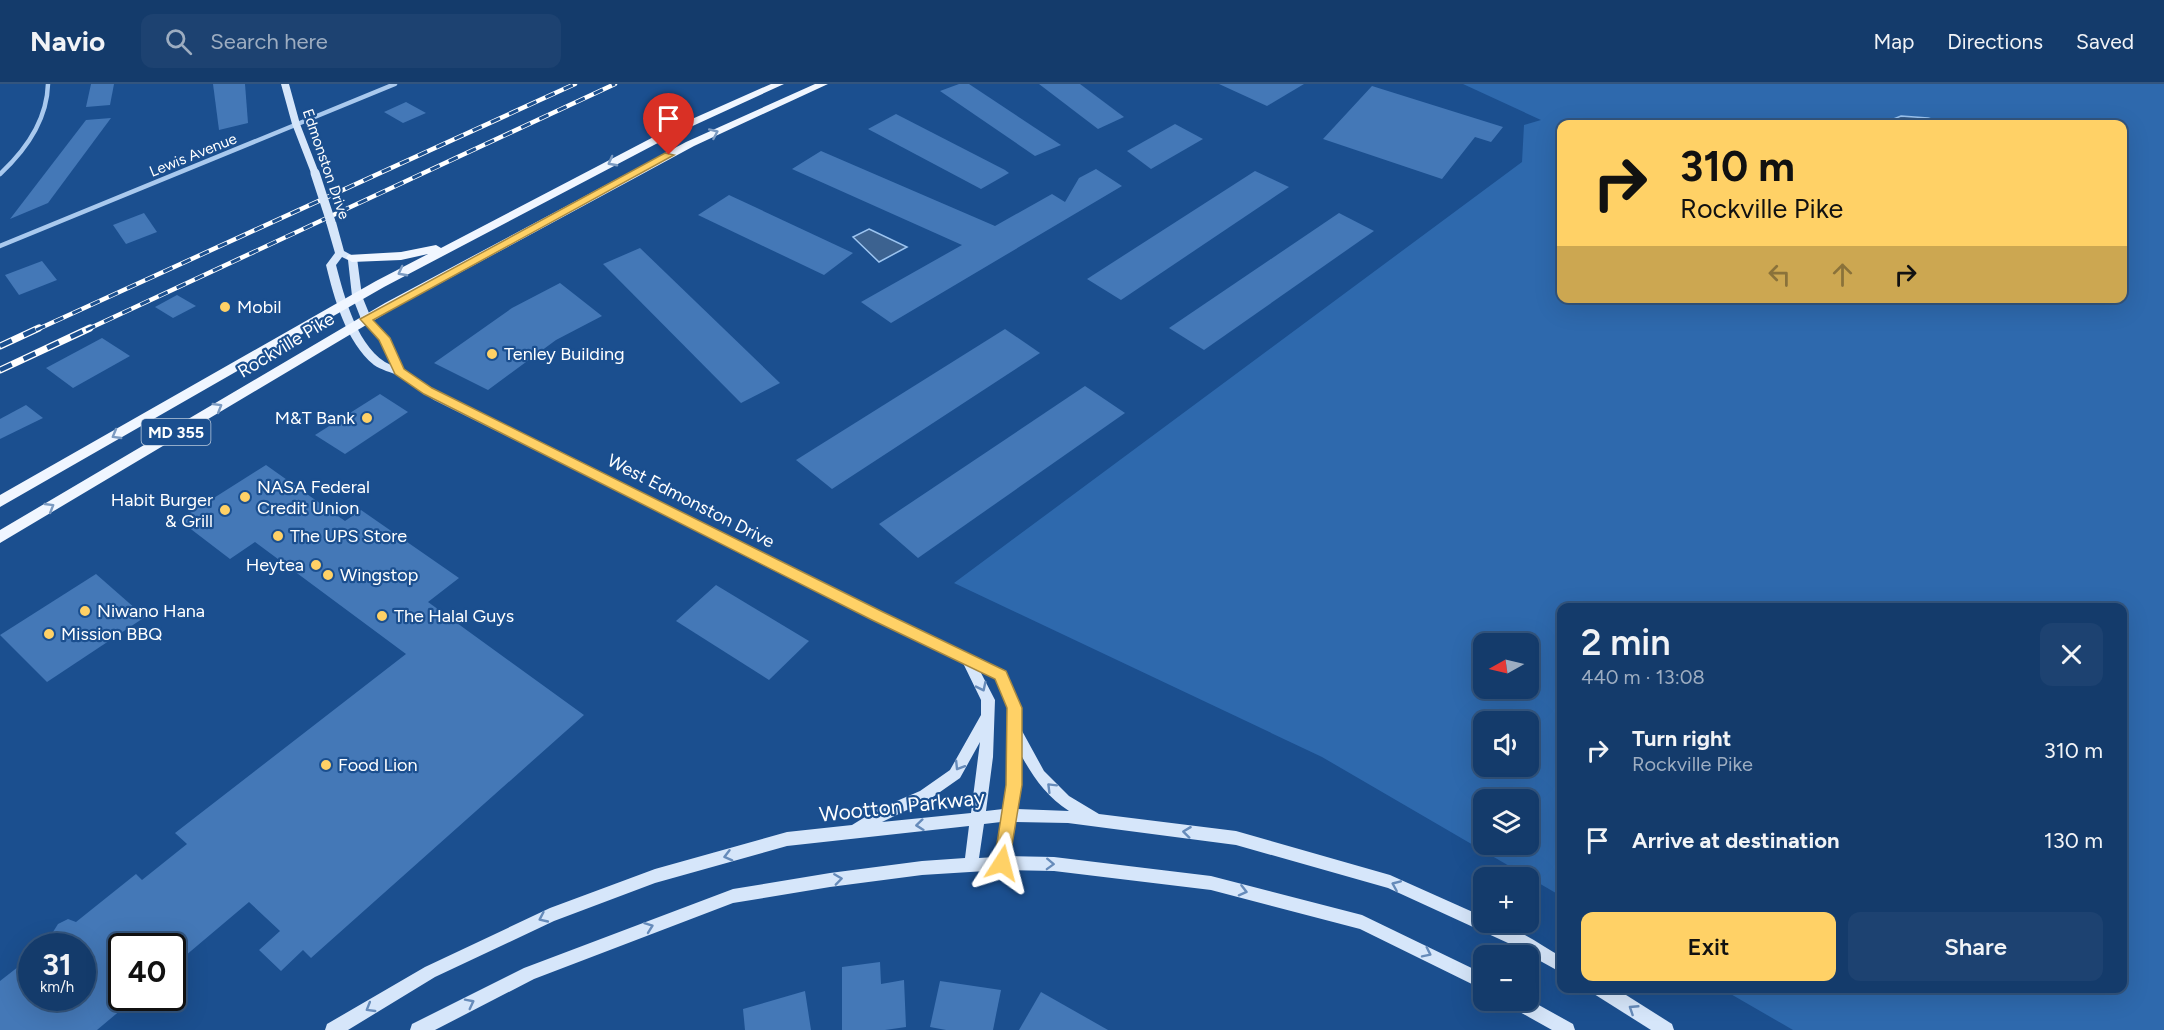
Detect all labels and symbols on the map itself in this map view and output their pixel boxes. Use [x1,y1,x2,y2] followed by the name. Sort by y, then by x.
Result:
[643,93,694,155] pin
[299,106,353,222] street label: Edmonston Drive
[708,128,719,140] one-way arrow
[147,129,239,181] street label: Lewis Avenue
[607,155,618,166] one-way arrow
[398,265,408,276] one-way arrow
[237,296,281,318] place label: Mobil
[218,300,232,314] marker: Mobil
[234,307,338,382] street label: Rockville Pike
[504,343,625,365] place label: Tenley Building
[485,347,499,361] marker: Tenley Building
[212,403,222,414] one-way arrow
[275,407,355,429] place label: M&T Bank
[360,411,374,425] marker: M&T Bank
[142,419,210,445] road number: MD 355
[112,428,122,439] one-way arrow
[604,449,778,553] street label: West Edmonston Drive
[257,476,370,519] place label: NASA Federal Credit Union
[111,489,213,532] place label: Habit Burger & Grill
[238,490,252,504] marker: NASA Federal Credit Union
[44,502,54,514] one-way arrow
[218,503,232,517] marker: Habit Burger & Grill
[290,525,407,547] place label: The UPS Store
[271,529,285,543] marker: The UPS Store
[246,554,304,576] place label: Heytea
[309,558,323,572] marker: Heytea
[340,564,418,586] place label: Wingstop
[321,568,335,582] marker: Wingstop
[97,600,205,622] place label: Niwano Hana
[78,604,92,618] marker: Niwano Hana
[394,605,514,627] place label: The Halal Guys
[375,609,389,623] marker: The Halal Guys
[61,623,162,645] place label: Mission BBQ
[42,627,56,641] marker: Mission BBQ
[1473,633,1539,699] north arrow
[975,681,986,691] one-way arrow
[338,754,418,776] place label: Food Lion
[319,758,333,772] marker: Food Lion
[955,760,966,771] one-way arrow
[1047,783,1058,794] one-way arrow
[818,784,986,827] street label: Wootton Parkway
[915,818,924,831] one-way arrow
[1183,826,1192,839] one-way arrow
[970,831,1034,895] position arrow
[723,848,733,861] one-way arrow
[1046,858,1055,871] one-way arrow
[833,873,842,885] one-way arrow
[1391,880,1402,892] one-way arrow
[1238,883,1248,896] one-way arrow
[539,911,550,923] one-way arrow
[644,921,654,934] one-way arrow
[108,933,186,1011] speed limit sign: 40
[1420,945,1431,957] one-way arrow
[464,999,475,1011] one-way arrow
[366,1000,376,1012] one-way arrow
[1629,1004,1639,1016] one-way arrow

